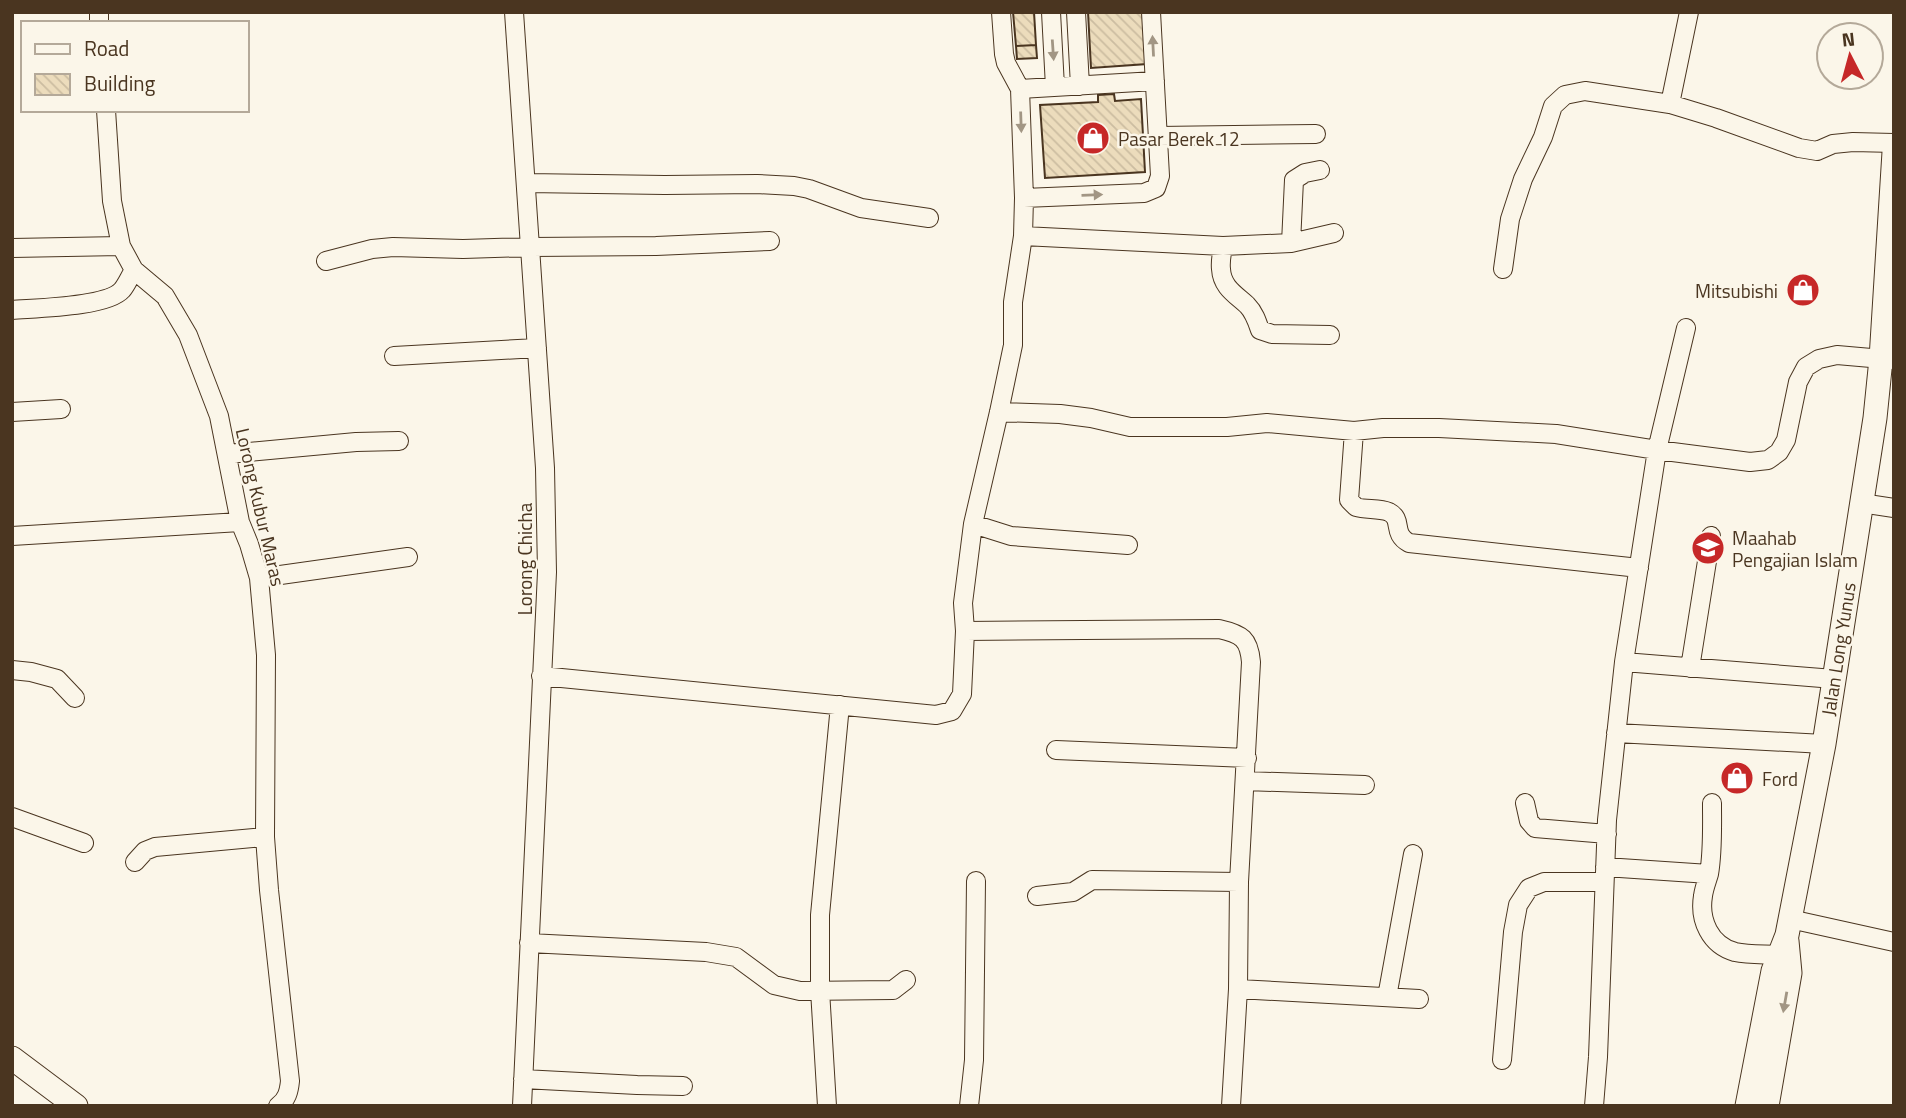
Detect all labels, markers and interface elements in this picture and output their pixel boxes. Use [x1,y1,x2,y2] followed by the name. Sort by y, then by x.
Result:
[21,21,248,112] legend
[1815,21,1885,91] north arrow
[1840,23,1856,54] text: N
[84,32,129,64] text: Road
[1147,35,1158,57] one-way arrow
[1048,39,1059,61] one-way arrow
[84,67,156,99] text: Building
[1015,111,1026,133] one-way arrow
[1074,119,1112,157] shop icon: Pasar Berek 12
[1118,124,1240,153] place label: Pasar Berek 12
[1081,190,1103,201] one-way arrow
[1784,271,1822,309] shop icon: Mitsubishi
[1695,276,1778,305] place label: Mitsubishi
[229,425,293,589] street label: Lorong Kubur Maras
[510,502,539,615] street label: Lorong Chicha
[1732,523,1858,574] place label: Maahab Pengajian Islam
[1689,529,1727,567] school or university icon: Maahab Pengajian Islam
[1813,580,1863,718] street label: Jalan Long Yunus
[1718,759,1756,797] shop icon: Ford
[1762,764,1798,793] place label: Ford
[1779,992,1790,1014] one-way arrow

